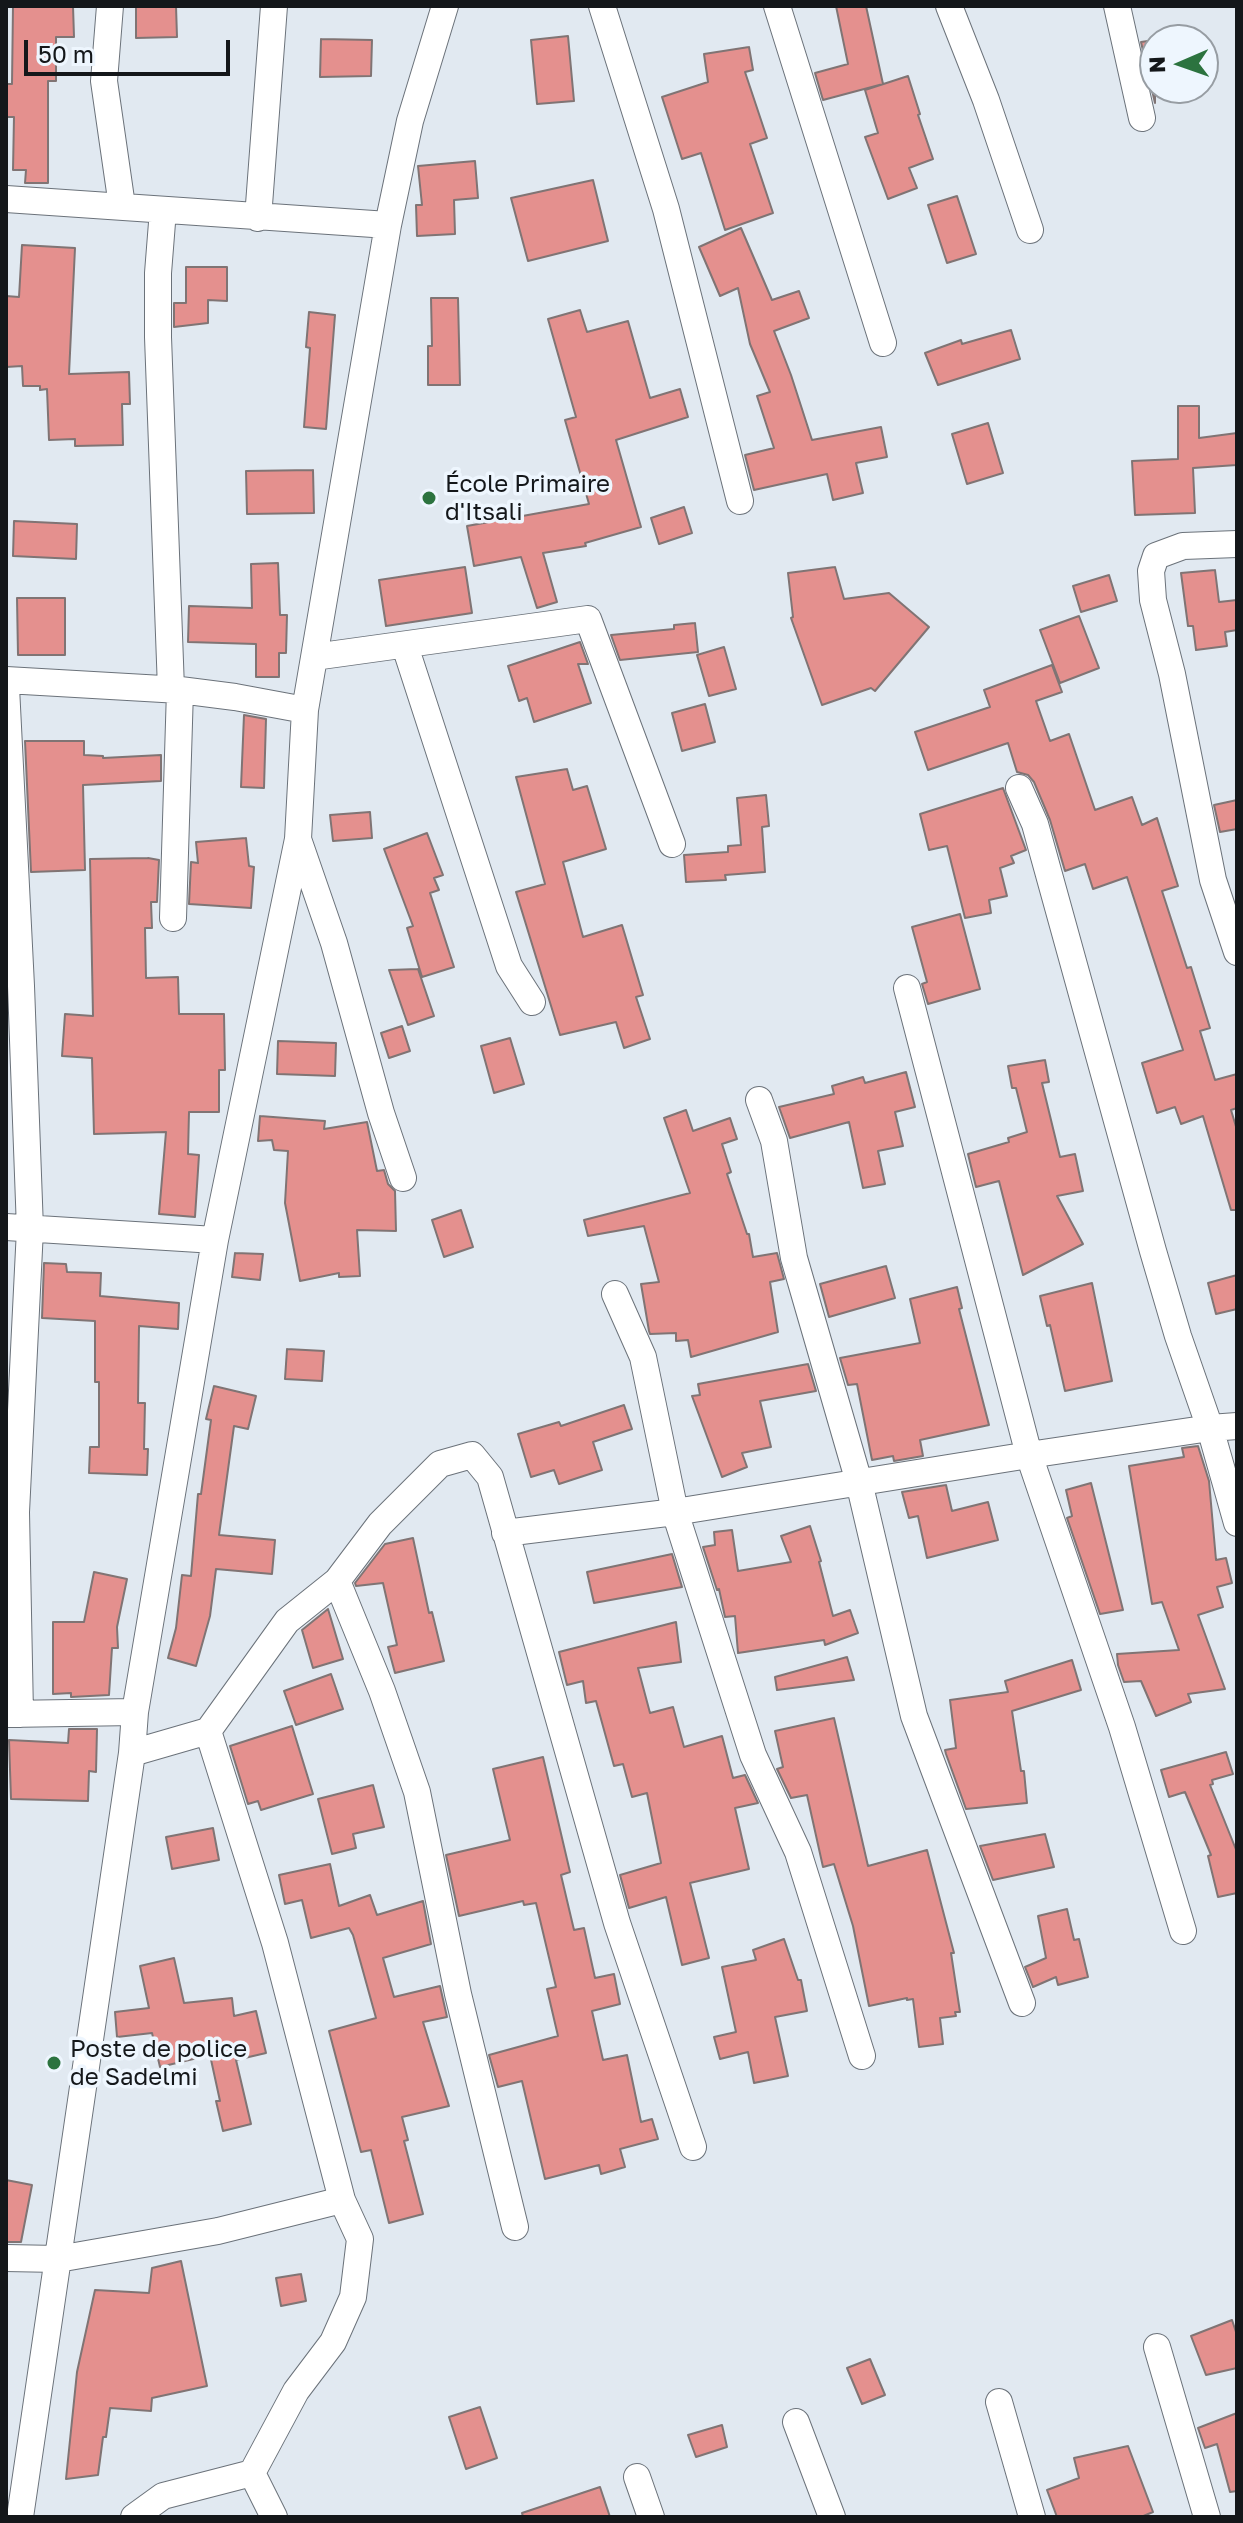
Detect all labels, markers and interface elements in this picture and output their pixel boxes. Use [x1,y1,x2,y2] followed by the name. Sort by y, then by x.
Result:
[28,24,234,74] scale bar
[1139,24,1219,104] north arrow
[38,39,94,68] text: 50 m
[1143,56,1170,74] text: N
[445,470,610,526] place label: École Primaire d'Itsali
[420,489,438,507] marker: École Primaire d'Itsali
[70,2035,247,2091] place label: Poste de police de Sadelmi
[45,2054,63,2072] marker: Poste de police de Sadelmi

